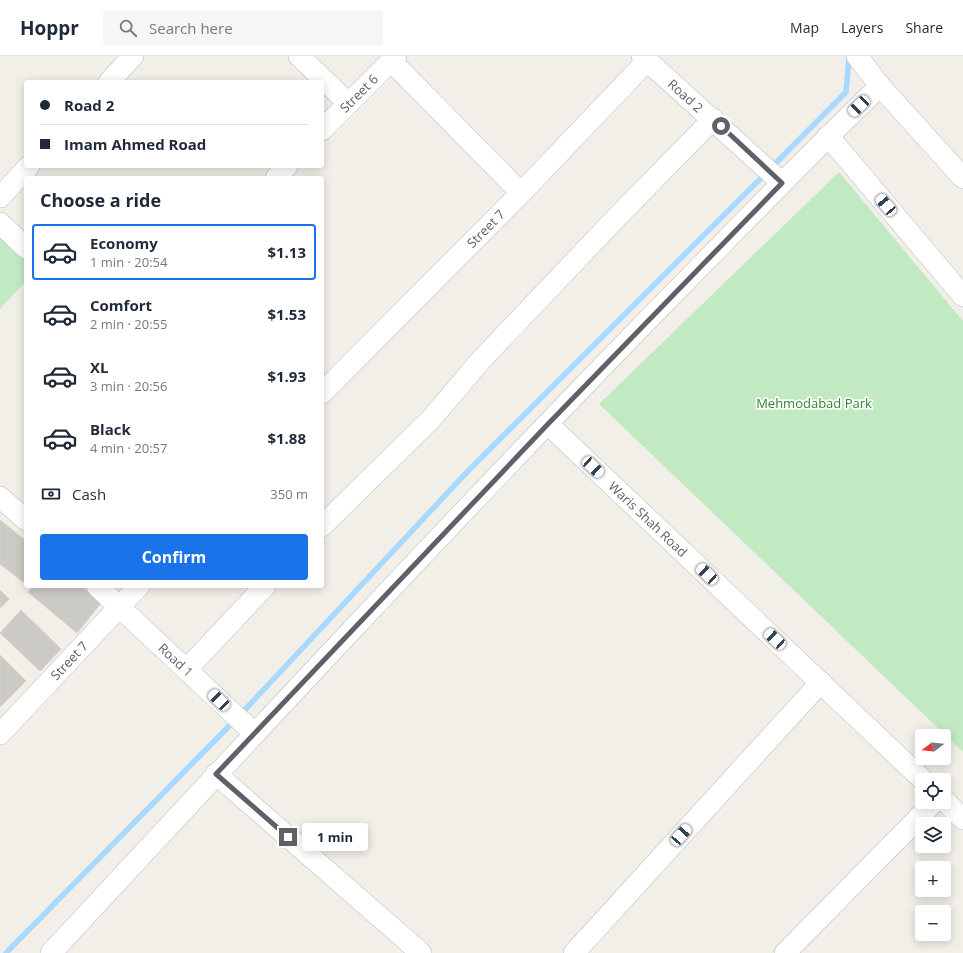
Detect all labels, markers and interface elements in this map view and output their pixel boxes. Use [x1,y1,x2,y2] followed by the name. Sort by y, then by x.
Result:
[103,10,383,46] search box
[20,15,79,41] text: Hoppr
[117,17,139,39] icon: search
[149,18,233,38] text: Search here
[790,18,819,37] text: Map
[841,18,883,37] text: Layers
[905,18,943,37] text: Share
[336,70,382,116] street label: Street 6
[664,75,707,116] street label: Road 2
[846,93,872,119] car
[64,95,114,115] text: Road 2
[712,117,730,135] route start
[64,134,206,154] text: Imam Ahmed Road
[40,188,161,212] text: Choose a ride
[874,192,898,218] car
[463,205,509,252] street label: Street 7
[90,233,158,253] text: Economy
[42,234,78,270] icon: car
[267,242,306,262] text: $1.13
[90,253,167,271] text: 1 min · 20:54
[90,295,152,315] text: Comfort
[42,296,78,332] icon: car
[267,304,306,324] text: $1.53
[90,315,167,333] text: 2 min · 20:55
[90,357,108,377] text: XL
[42,358,78,394] icon: car
[267,366,306,386] text: $1.93
[90,377,167,395] text: 3 min · 20:56
[756,394,872,412] park label: Mehmodabad Park
[90,419,131,439] text: Black
[42,420,78,456] icon: car
[267,428,306,448] text: $1.88
[90,439,167,457] text: 4 min · 20:57
[580,454,606,480] car
[605,477,691,561] street label: Waris Shah Road
[40,483,62,505] icon: cash
[72,484,106,504] text: Cash
[270,485,308,503] text: 350 m
[40,534,308,580] button: Confirm
[694,561,720,587] car
[762,626,788,652] car
[46,637,92,684] street label: Street 7
[154,639,197,681] street label: Road 1
[206,687,232,713] car
[915,729,951,765] north arrow
[915,729,951,941] map controls
[915,773,951,809] button: locate
[915,817,951,853] button: layers
[669,822,693,848] car
[302,823,368,851] callout: 1 min
[279,828,297,846] route end
[317,828,353,846] text: 1 min
[915,861,951,897] button: +
[915,905,951,941] button: −

